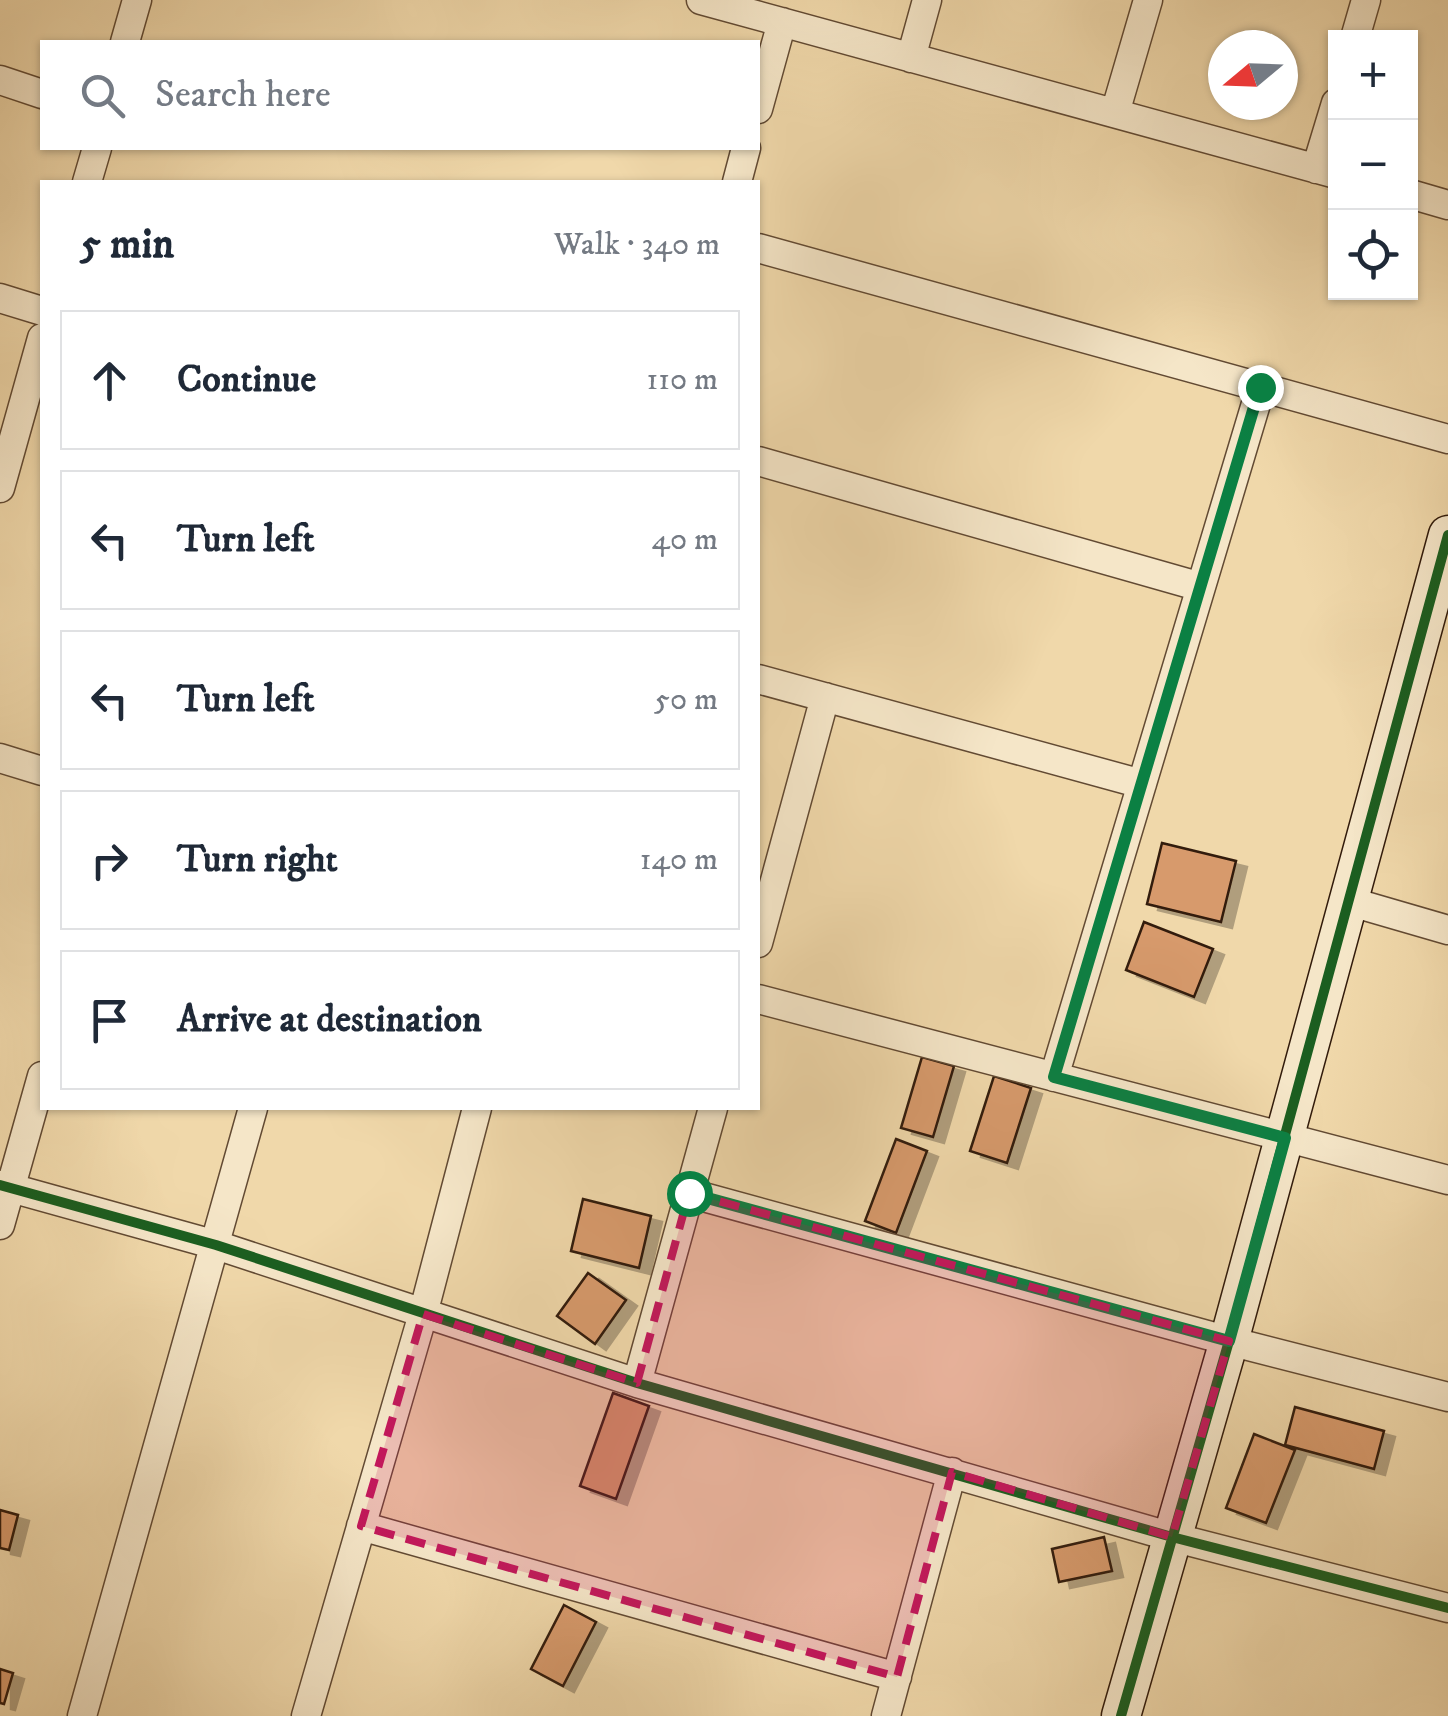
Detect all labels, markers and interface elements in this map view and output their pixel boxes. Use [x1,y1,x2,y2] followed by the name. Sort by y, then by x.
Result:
[1208,30,1298,120] north arrow
[1328,30,1418,300] map controls
[1328,30,1418,120] button: +
[40,40,760,150] search box
[75,68,130,123] icon: search
[155,71,331,119] text: Search here
[1328,120,1418,210] button: −
[1328,210,1418,300] button: locate
[80,219,174,271] text: 5 min
[554,225,720,265] text: Walk · 340 m
[82,353,137,408] icon: ahead
[177,356,316,404] text: Continue
[646,360,718,400] text: 110 m
[1238,365,1284,411] route end
[82,513,137,568] icon: left
[177,516,315,564] text: Turn left
[651,520,718,560] text: 40 m
[82,673,137,728] icon: left
[177,676,315,724] text: Turn left
[654,680,718,720] text: 50 m
[82,833,137,888] icon: right
[177,836,338,884] text: Turn right
[640,840,718,880] text: 140 m
[82,993,137,1048] icon: arrive
[177,996,482,1044] text: Arrive at destination
[667,1171,713,1217] route start

